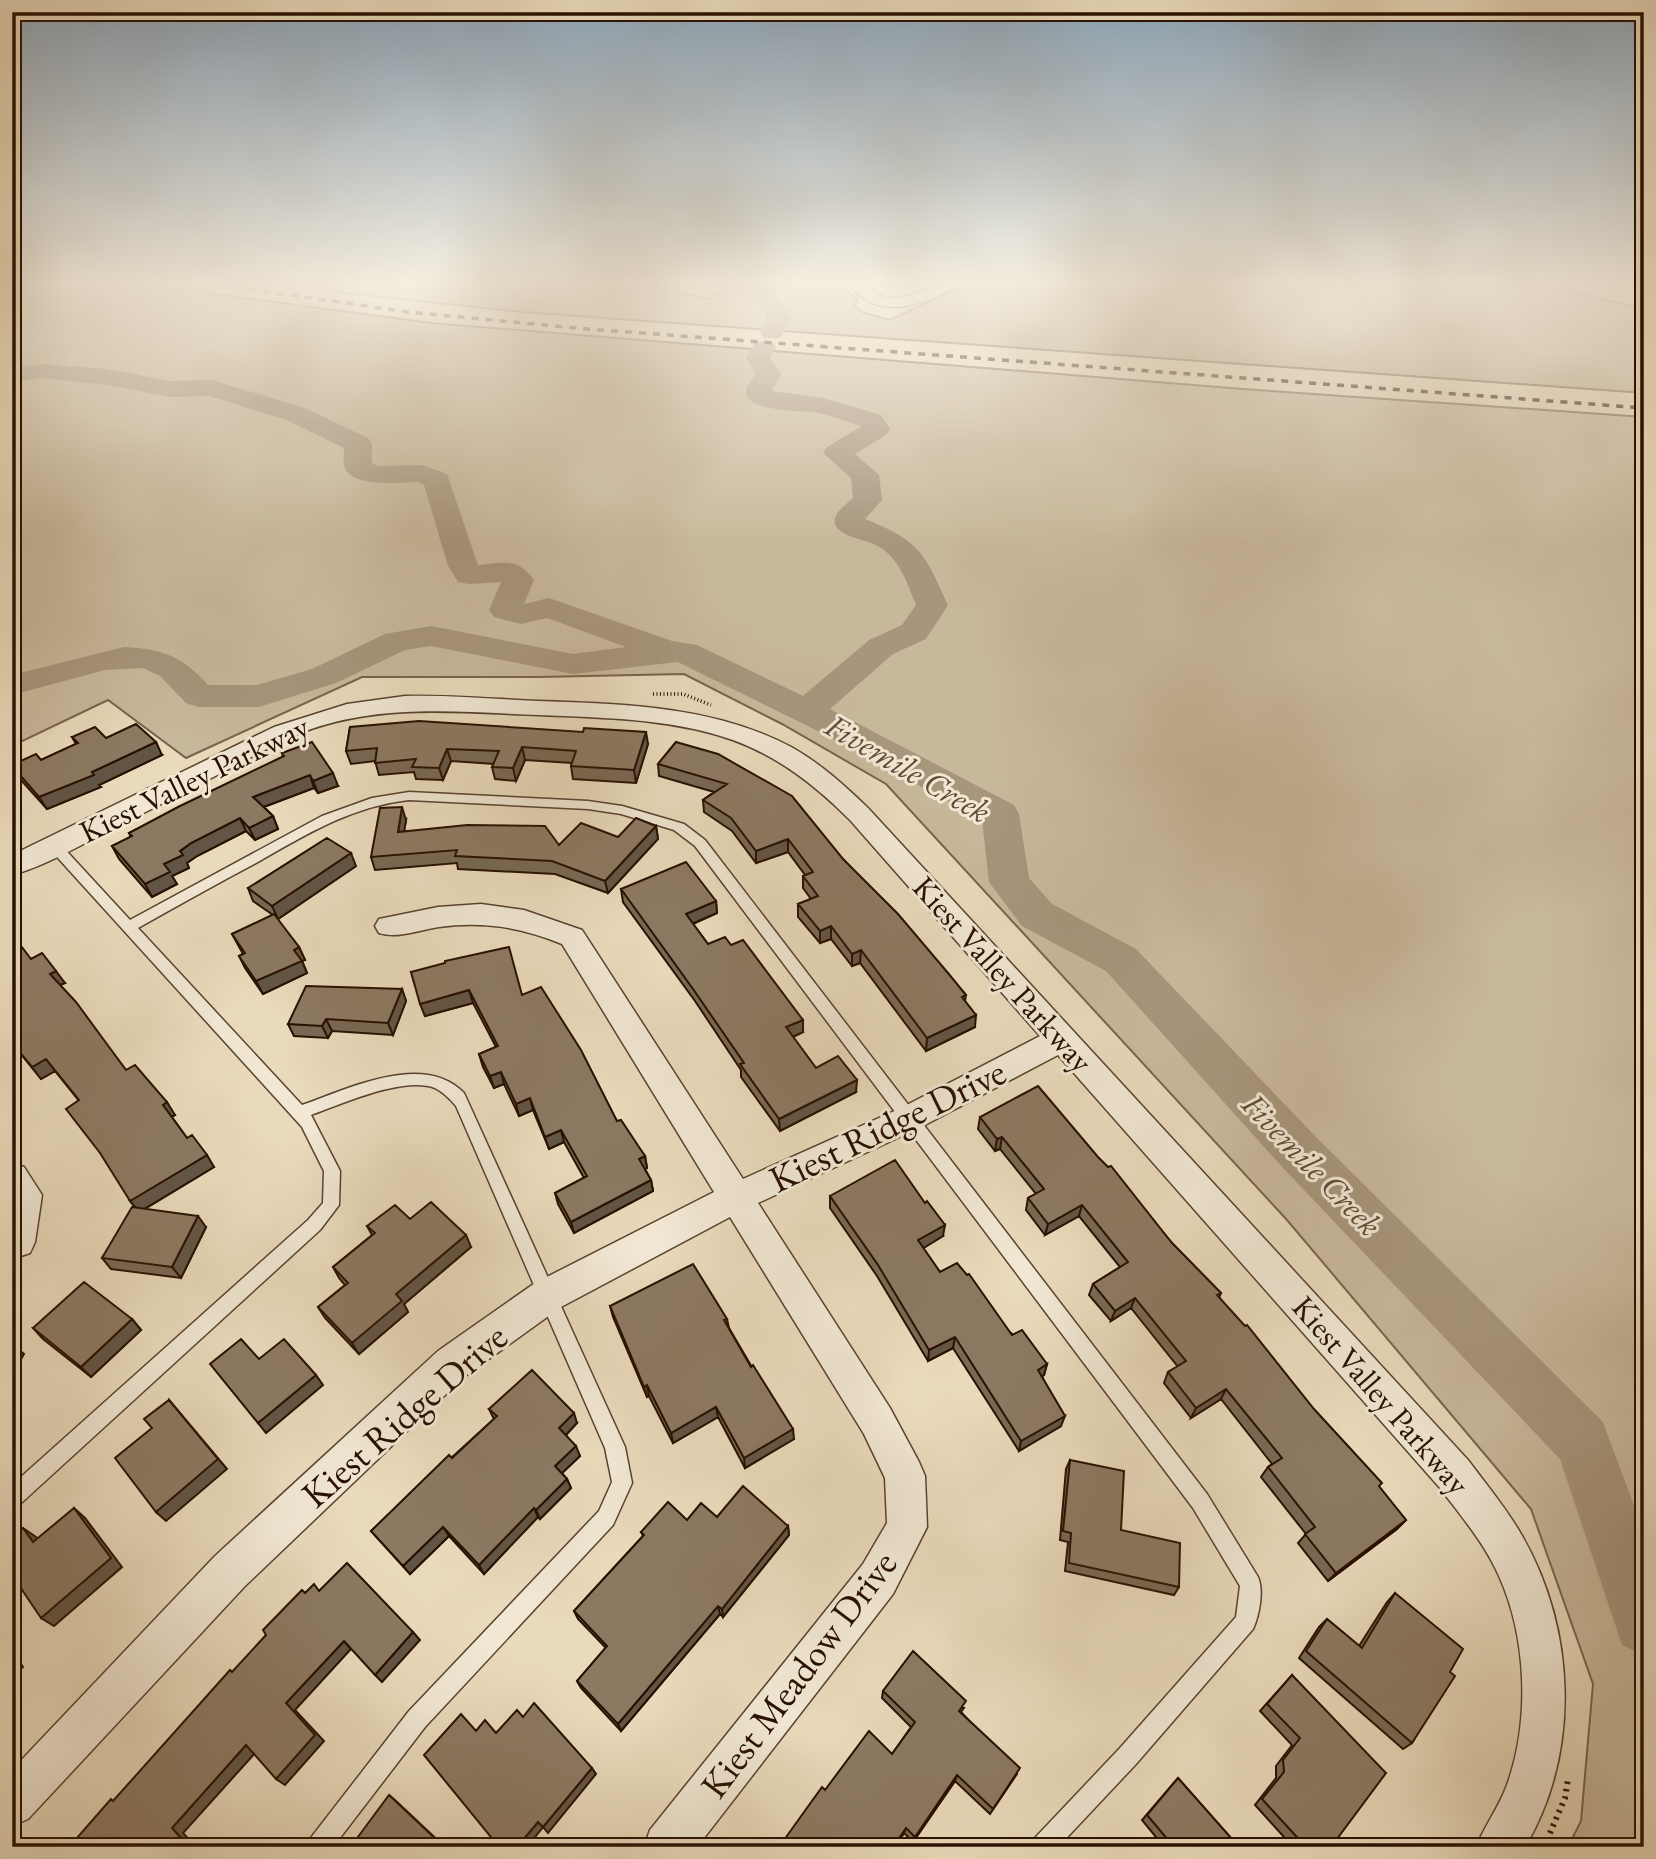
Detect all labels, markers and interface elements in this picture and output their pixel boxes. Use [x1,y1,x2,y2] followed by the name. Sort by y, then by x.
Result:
[817,703,998,832] water label: Fivemile Creek
[72,705,317,853] street label: Kiest Valley Parkway
[904,867,1103,1082] street label: Kiest Valley Parkway
[761,1047,1013,1203] street label: Kiest Ridge Drive
[1232,1082,1391,1245] water label: Fivemile Creek
[1283,1287,1480,1504] street label: Kiest Valley Parkway
[291,1312,517,1518] street label: Kiest Ridge Drive
[689,1540,907,1808] street label: Kiest Meadow Drive

